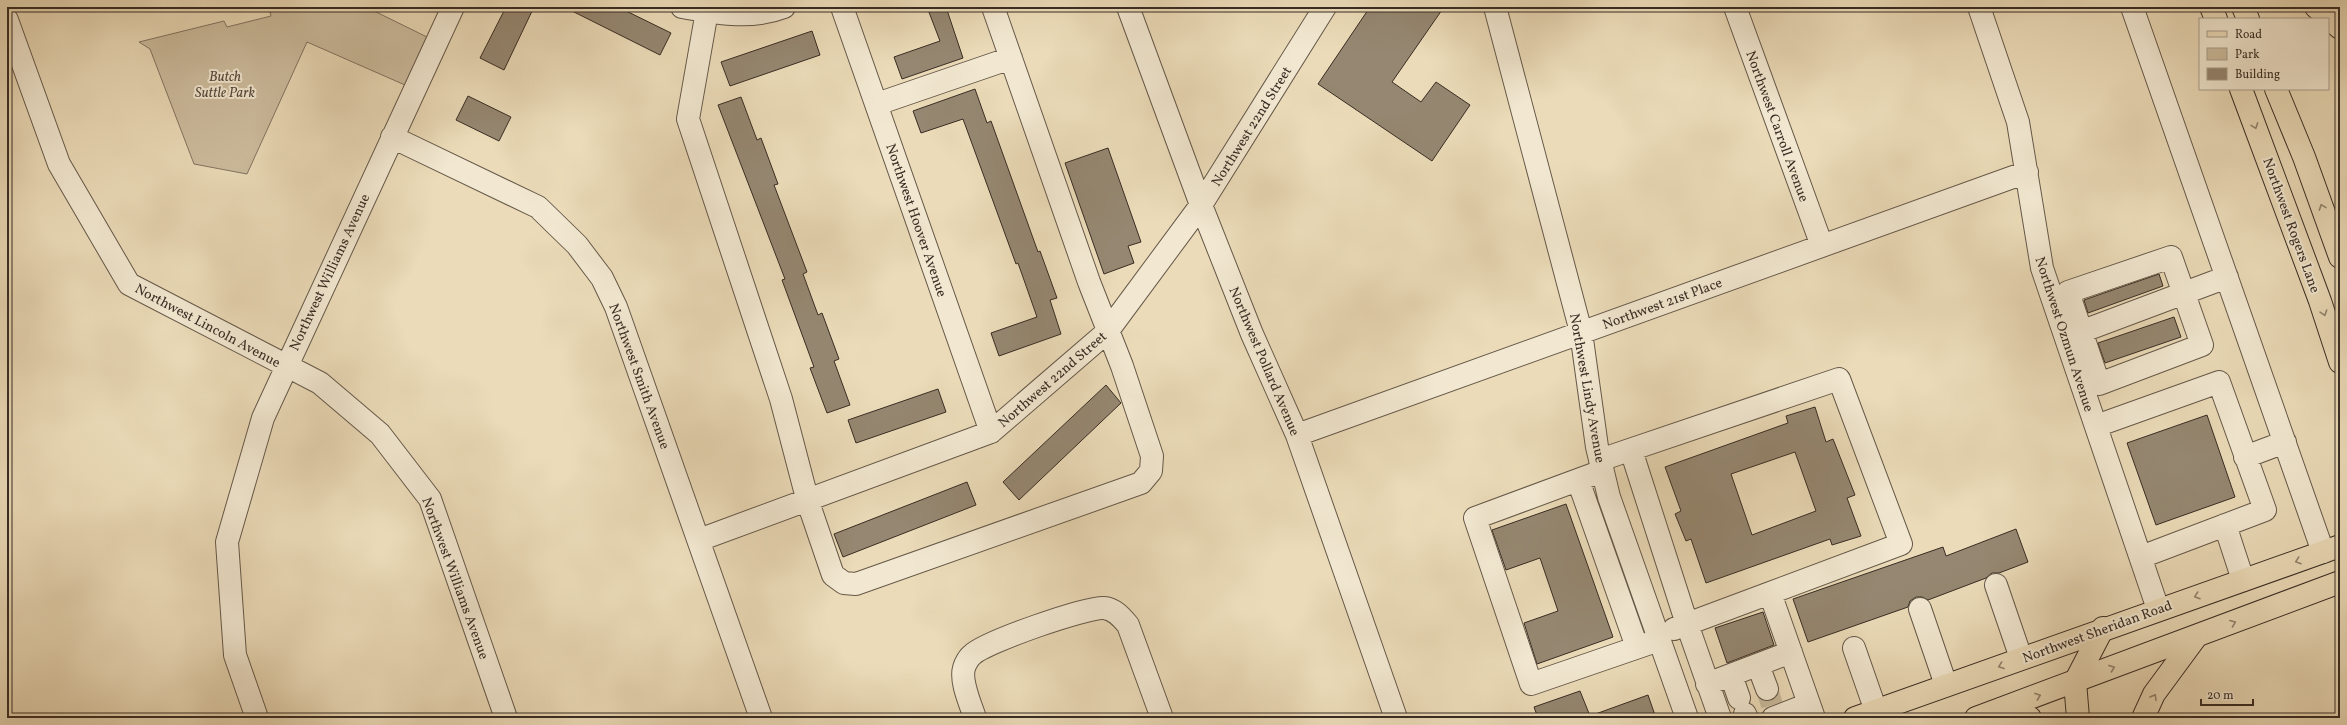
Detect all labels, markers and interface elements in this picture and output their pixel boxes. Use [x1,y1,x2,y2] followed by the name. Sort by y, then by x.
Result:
[2199,18,2329,90] legend
[2235,27,2262,43] text: Road
[2235,47,2260,63] text: Park
[1740,48,1813,205] street label: Northwest Carroll Avenue
[1208,63,1297,190] street label: Northwest 22nd Street
[2235,67,2280,83] text: Building
[195,68,256,103] park label: Butch Suttle Park
[2250,122,2258,129] one-way arrow
[880,141,951,300] street label: Northwest Hoover Avenue
[2257,155,2324,296] street label: Northwest Rogers Lane
[286,191,375,354] street label: Northwest Williams Avenue
[2318,203,2327,210] one-way arrow
[2030,255,2098,415] street label: Northwest Ozmun Avenue
[1600,274,1725,335] street label: Northwest 21st Place
[131,280,284,373] street label: Northwest Lincoln Avenue
[1224,284,1304,439] street label: Northwest Pollard Avenue
[603,301,674,452] street label: Northwest Smith Avenue
[2319,309,2328,316] one-way arrow
[1564,312,1609,465] street label: Northwest Lindy Avenue
[995,328,1111,433] street label: Northwest 22nd Street
[416,495,493,663] street label: Northwest Williams Avenue
[2295,556,2302,565] one-way arrow
[2193,591,2200,600] one-way arrow
[2020,596,2175,668] street label: Northwest Sheridan Road
[2229,619,2236,627] one-way arrow
[1997,661,2004,669] one-way arrow
[2108,665,2115,673] one-way arrow
[2201,681,2253,707] scale bar
[2207,688,2234,704] text: 20 m
[2034,692,2041,700] one-way arrow
[2149,694,2156,701] one-way arrow

